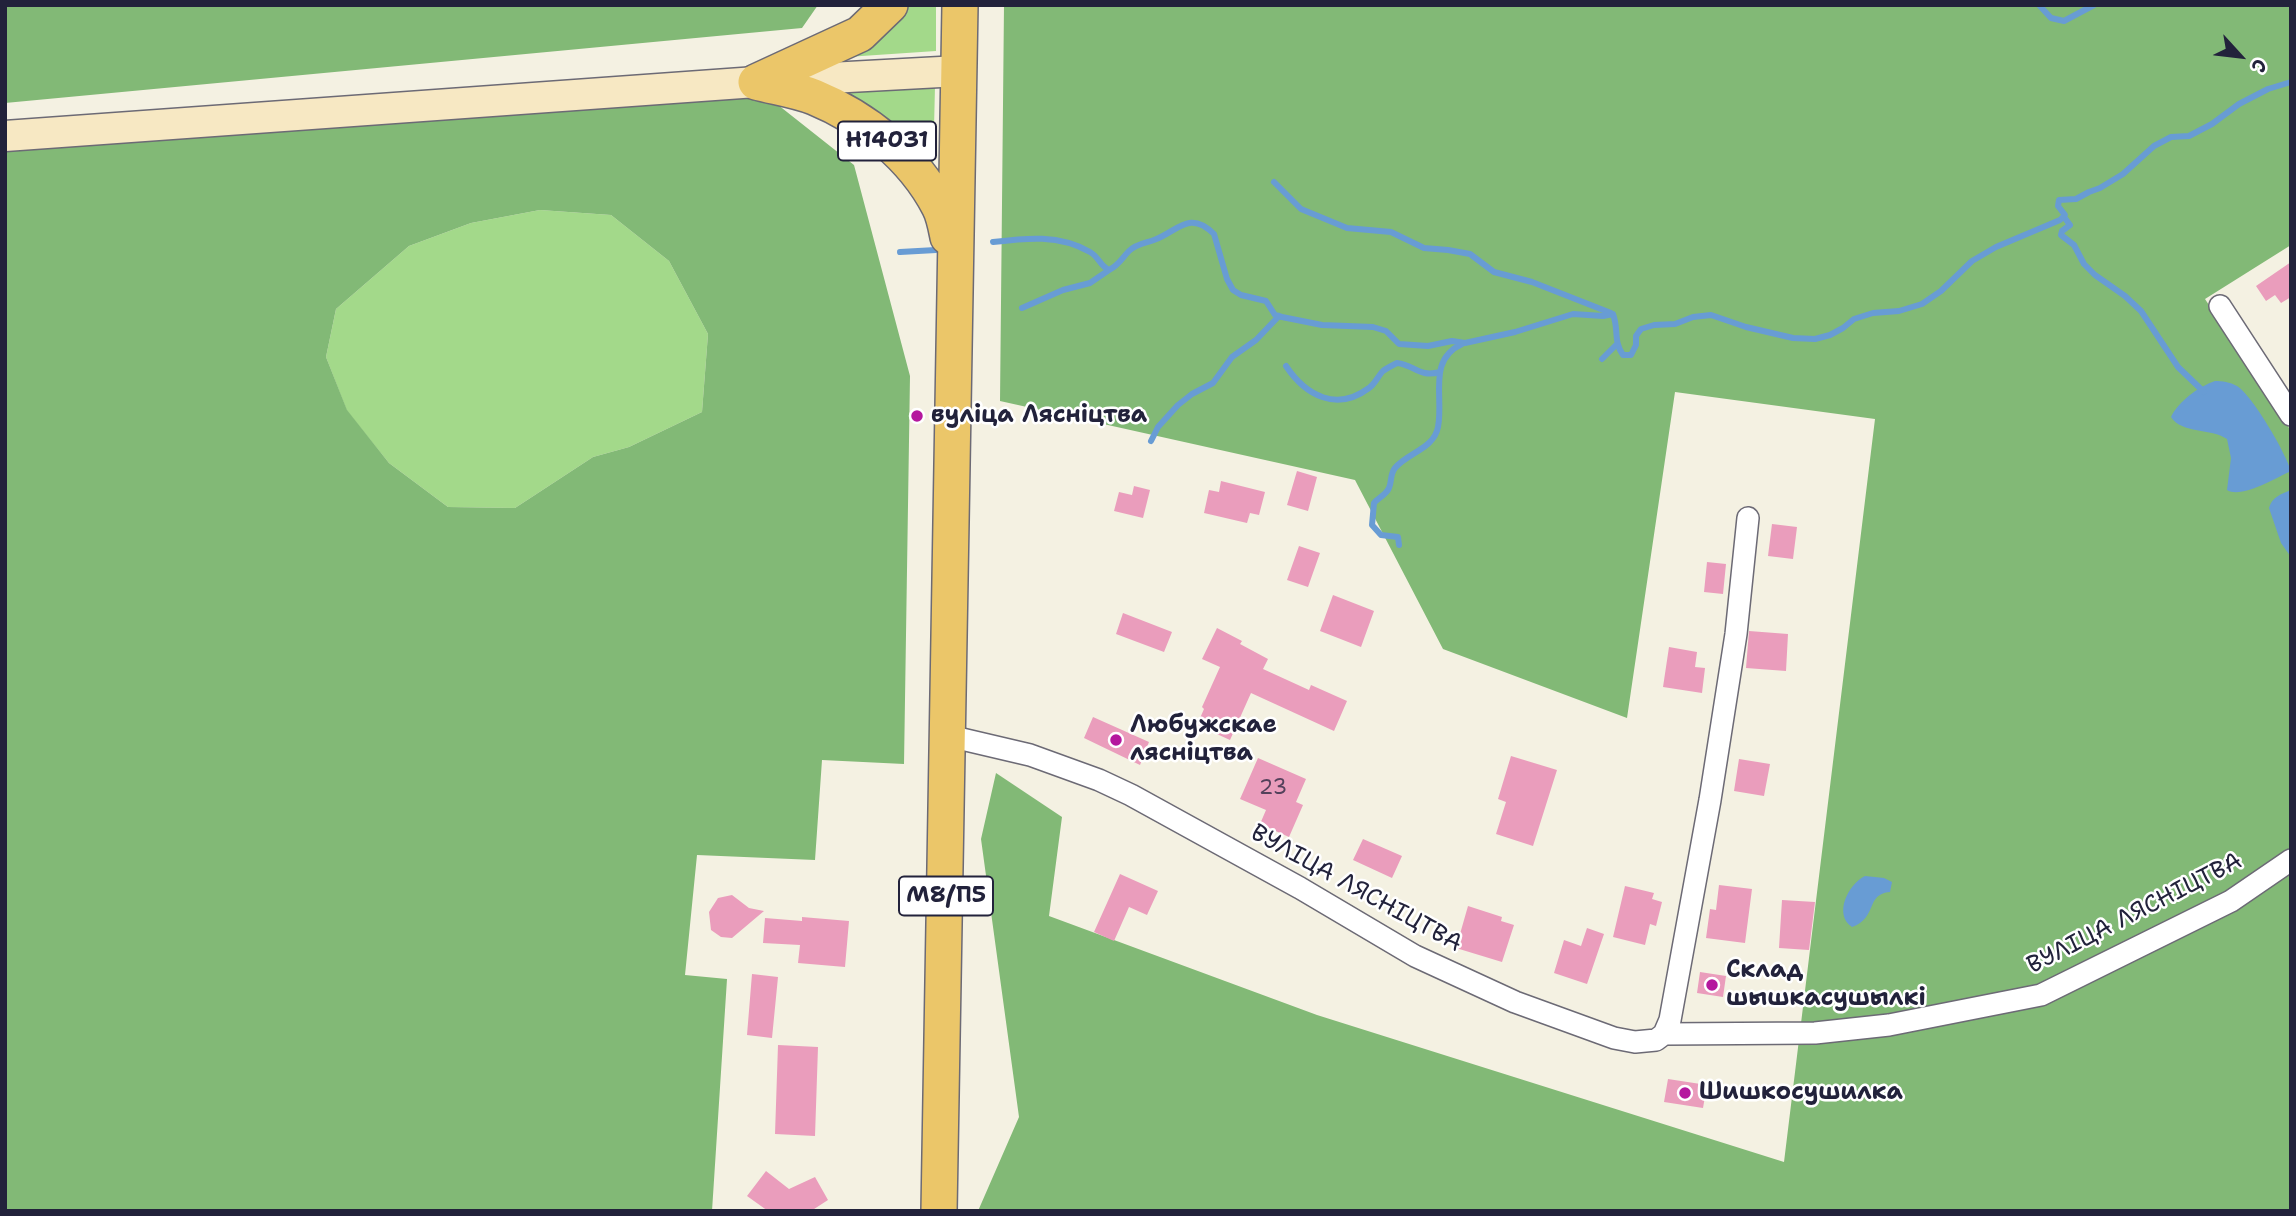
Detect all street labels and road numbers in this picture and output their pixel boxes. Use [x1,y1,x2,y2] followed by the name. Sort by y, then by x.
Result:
[838,122,936,160] road number: Н14031
[1245,819,1467,959] street label: ВУЛІЦА ЛЯСНІЦТВА
[2023,847,2247,981] street label: ВУЛІЦА ЛЯСНІЦТВА
[899,876,993,916] road number: М8/П5

